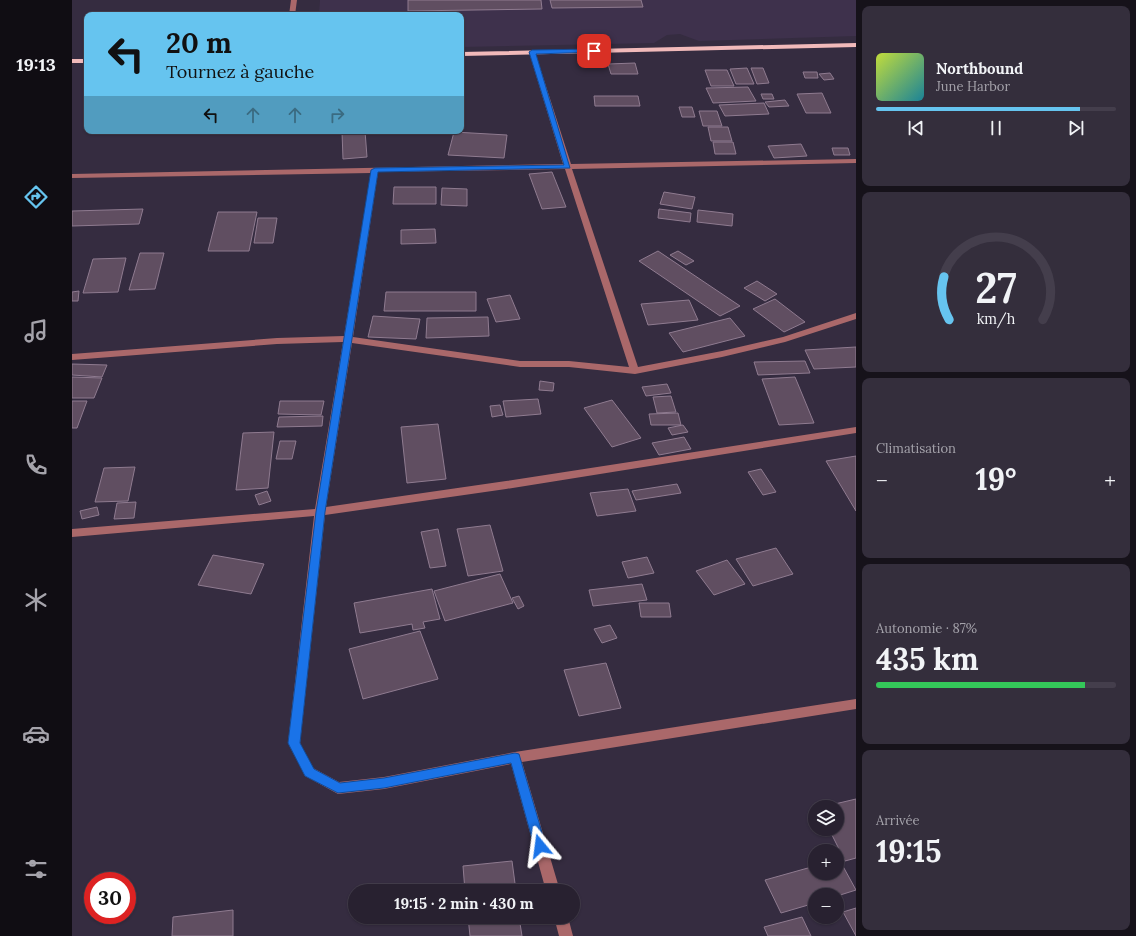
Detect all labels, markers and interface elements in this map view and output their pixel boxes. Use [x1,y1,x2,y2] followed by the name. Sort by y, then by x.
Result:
[166,25,232,61] text: 20 m
[100,28,152,80] icon: left
[577,34,611,68] pin
[583,40,605,62] icon: arrive
[16,53,56,76] text: 19:13
[936,59,1023,78] text: Northbound
[166,60,314,83] text: Tournez à gauche
[936,78,1010,95] text: June Harbor
[200,104,222,126] icon: left
[242,104,264,126] icon: ahead
[284,104,306,126] icon: ahead
[326,104,348,126] icon: right
[905,117,927,139] icon: previous
[985,117,1007,139] icon: pause
[1065,117,1087,139] icon: next
[22,183,50,211] icon: directions
[975,261,1017,314] text: 27
[977,310,1016,329] text: km/h
[22,317,50,345] icon: music
[876,440,956,457] text: Climatisation
[22,451,50,479] icon: phone
[976,460,1016,498] text: 19°
[876,466,888,494] text: −
[1104,466,1116,494] text: +
[22,586,50,614] icon: climate
[876,620,977,637] text: Autonomie · 87%
[876,640,979,678] text: 435 km
[22,720,50,748] icon: car
[808,800,844,924] map controls
[808,800,844,836] button: layers
[876,812,920,829] text: Arrivée
[519,825,561,867] position arrow
[876,832,941,870] text: 19:15
[808,844,844,880] button: +
[22,855,50,883] icon: filters
[84,872,136,924] speed limit sign: 30
[808,888,844,924] button: −
[394,894,534,913] text: 19:15 · 2 min · 430 m

